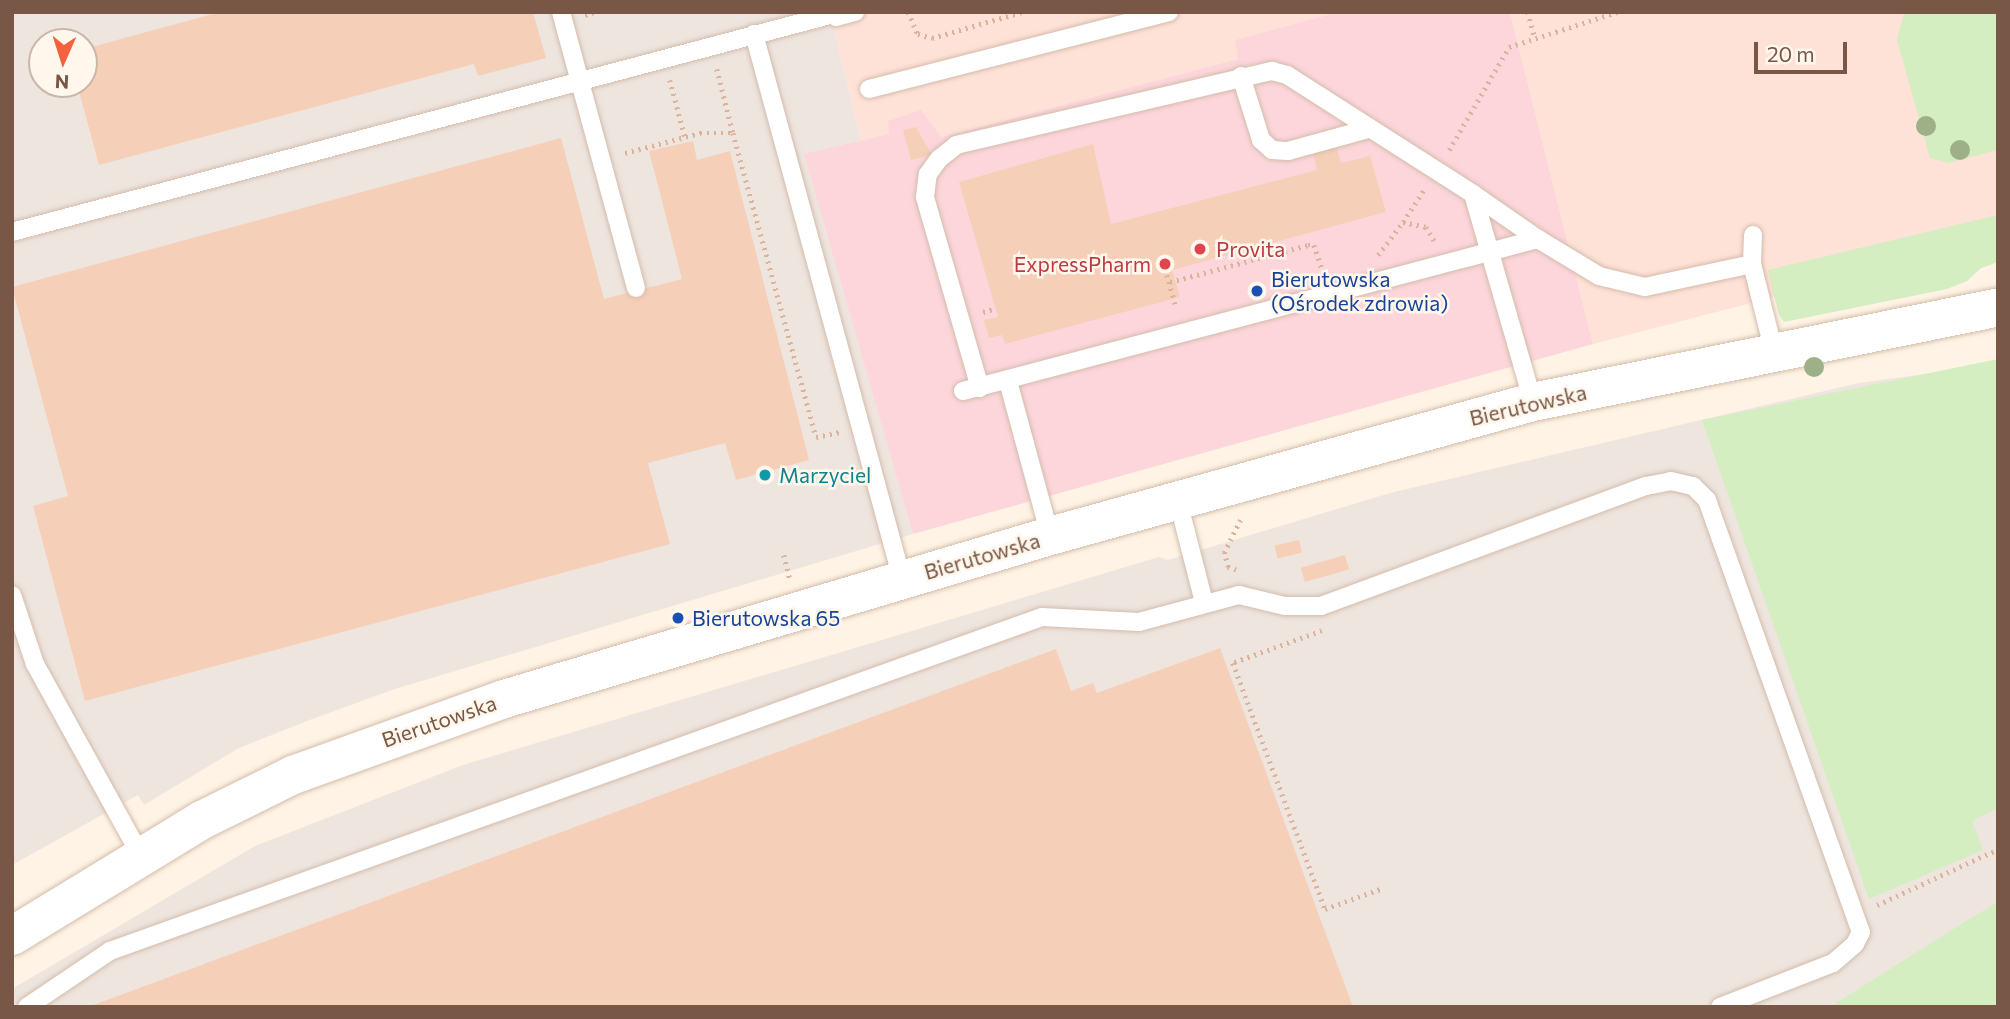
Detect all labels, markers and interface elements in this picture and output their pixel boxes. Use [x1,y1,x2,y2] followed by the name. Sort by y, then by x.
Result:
[28,28,98,98] north arrow
[1758,28,1851,72] scale bar
[1767,41,1815,66] text: 20 m
[54,71,70,94] text: N
[1216,236,1285,262] place label: Provita
[1190,239,1210,259] marker: Provita
[1014,251,1151,277] place label: ExpressPharm
[1157,256,1173,272] marker: ExpressPharm
[1271,266,1448,316] place label: Bierutowska (Ośrodek zdrowia)
[1249,283,1265,299] marker: Bierutowska (Ośrodek zdrowia)
[1467,379,1589,431] street label: Bierutowska
[779,462,871,488] place label: Marzyciel
[757,467,773,483] marker: Marzyciel
[921,527,1043,585] street label: Bierutowska
[692,605,840,631] place label: Bierutowska 65
[670,610,686,626] marker: Bierutowska 65
[378,690,500,752] street label: Bierutowska

